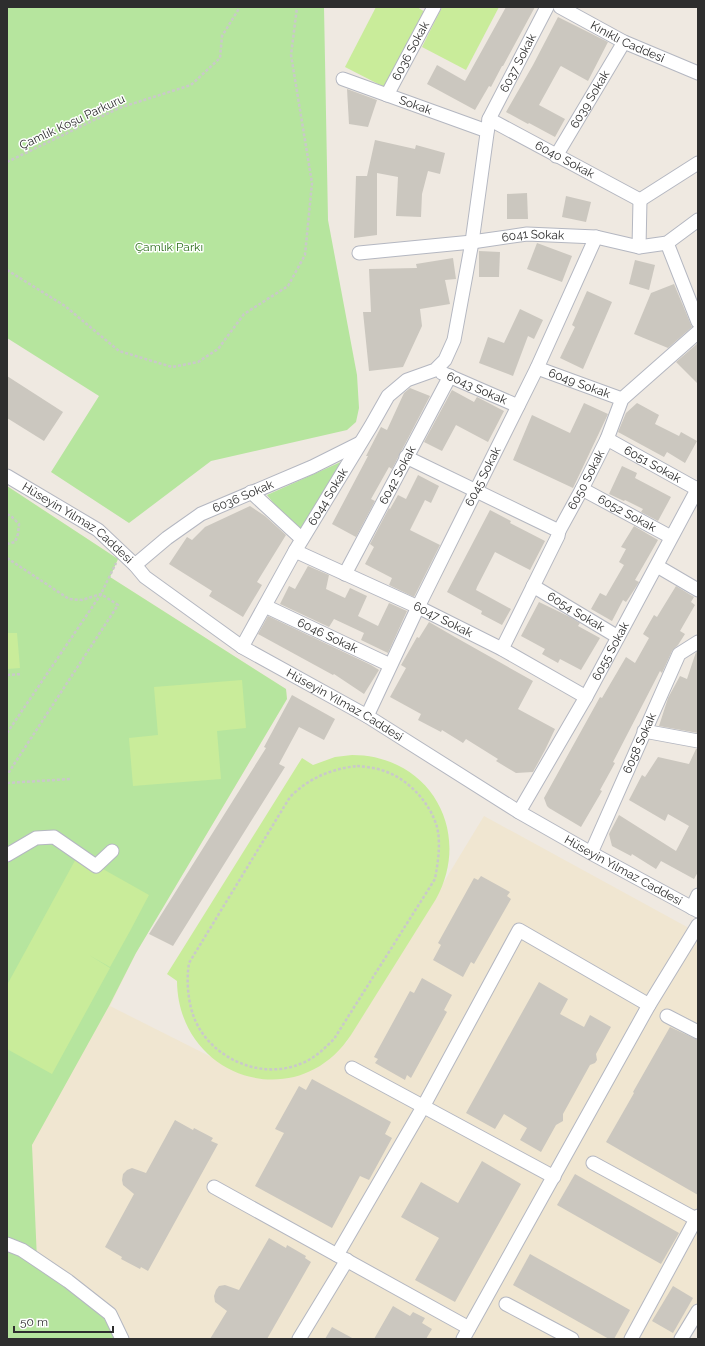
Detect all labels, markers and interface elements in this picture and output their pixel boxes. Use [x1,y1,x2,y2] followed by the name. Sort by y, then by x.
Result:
[389,18,432,83] street label: 6036 Sokak
[588,18,667,65] street label: Kınıklı Caddesi
[497,31,539,95] street label: 6037 Sokak
[567,67,613,131] street label: 6039 Sokak
[17,91,127,153] street label: Çamlık Koşu Parkuru
[397,93,434,118] street label: Sokak
[533,138,597,182] street label: 6040 Sokak
[501,227,565,245] street label: 6041 Sokak
[135,240,203,254] park label: Çamlık Parkı
[546,366,613,401] street label: 6049 Sokak
[445,369,510,408] street label: 6043 Sokak
[376,443,419,507] street label: 6042 Sokak
[621,443,684,486] street label: 6051 Sokak
[462,444,504,509] street label: 6045 Sokak
[565,447,608,512] street label: 6050 Sokak
[305,465,351,528] street label: 6044 Sokak
[210,477,276,515] street label: 6036 Sokak
[20,480,136,566] street label: Hüseyin Yılmaz Caddesi
[595,492,659,535] street label: 6052 Sokak
[545,589,608,635] street label: 6054 Sokak
[411,599,475,640] street label: 6047 Sokak
[295,615,360,656] street label: 6046 Sokak
[589,619,632,683] street label: 6055 Sokak
[284,666,406,744] street label: Hüseyin Yılmaz Caddesi
[620,710,659,776] street label: 6058 Sokak
[562,832,685,908] street label: Hüseyin Yılmaz Caddesi
[14,1308,113,1334] scale bar
[20,1315,48,1329] text: 50 m

